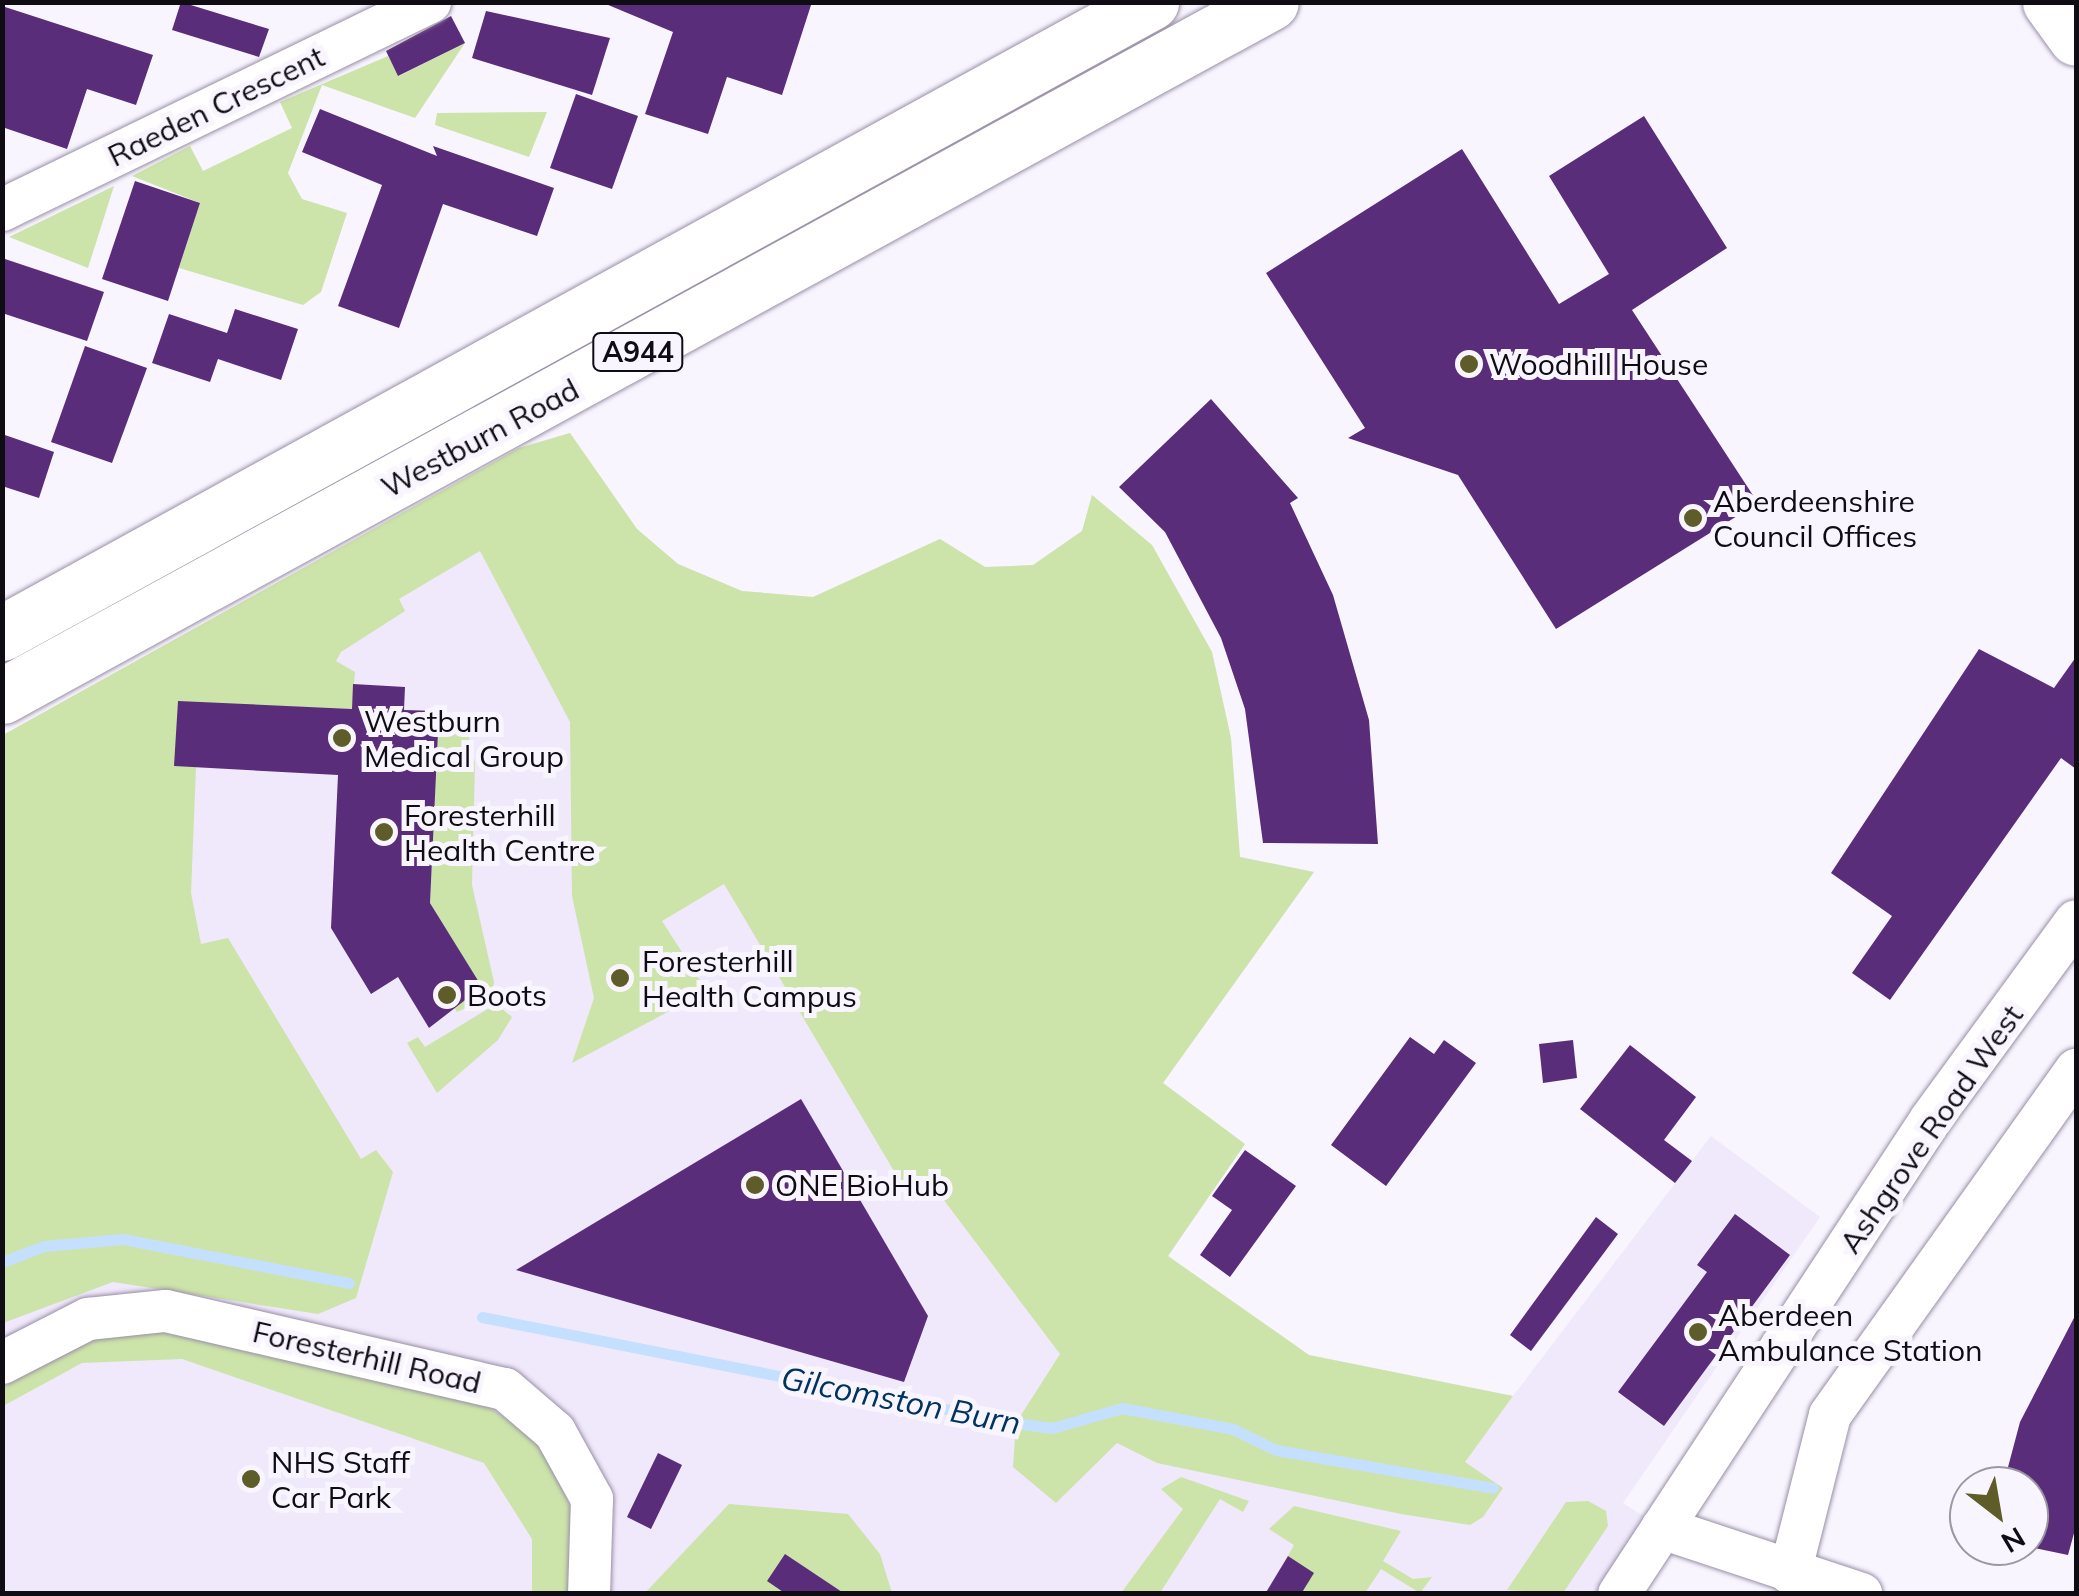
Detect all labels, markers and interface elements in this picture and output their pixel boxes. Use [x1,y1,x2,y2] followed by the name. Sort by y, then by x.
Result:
[102,38,330,174] street label: Raeden Crescent
[590,329,686,375] road number: A944
[1489,346,1708,382] place label: Woodhill House
[1458,353,1480,375] marker: Woodhill House
[375,371,585,505] street label: Westburn Road
[1713,483,1917,554] place label: Aberdeenshire Council Offices
[1682,507,1704,529] marker: Aberdeenshire Council Offices
[364,703,564,774] place label: Westburn Medical Group
[329,725,355,751] marker: Westburn Medical Group
[404,797,595,868] place label: Foresterhill Health Centre
[373,821,395,843] marker: Foresterhill Health Centre
[642,943,857,1014] place label: Foresterhill Health Campus
[607,965,633,991] marker: Foresterhill Health Campus
[467,977,547,1013] place label: Boots
[436,984,458,1006] marker: Boots
[1832,998,2030,1260] street label: Ashgrove Road West
[775,1167,949,1203] place label: ONE BioHub
[744,1174,766,1196] marker: ONE BioHub
[1718,1297,1983,1368] place label: Aberdeen Ambulance Station
[249,1313,485,1401] street label: Foresterhill Road
[1687,1321,1709,1343] marker: Aberdeen Ambulance Station
[778,1358,1024,1442] water label: Gilcomston Burn
[271,1444,410,1514] place label: NHS Staff Car Park
[1949,1466,2049,1566] north arrow
[240,1468,262,1490] marker: NHS Staff Car Park
[1996,1520,2032,1561] text: N

